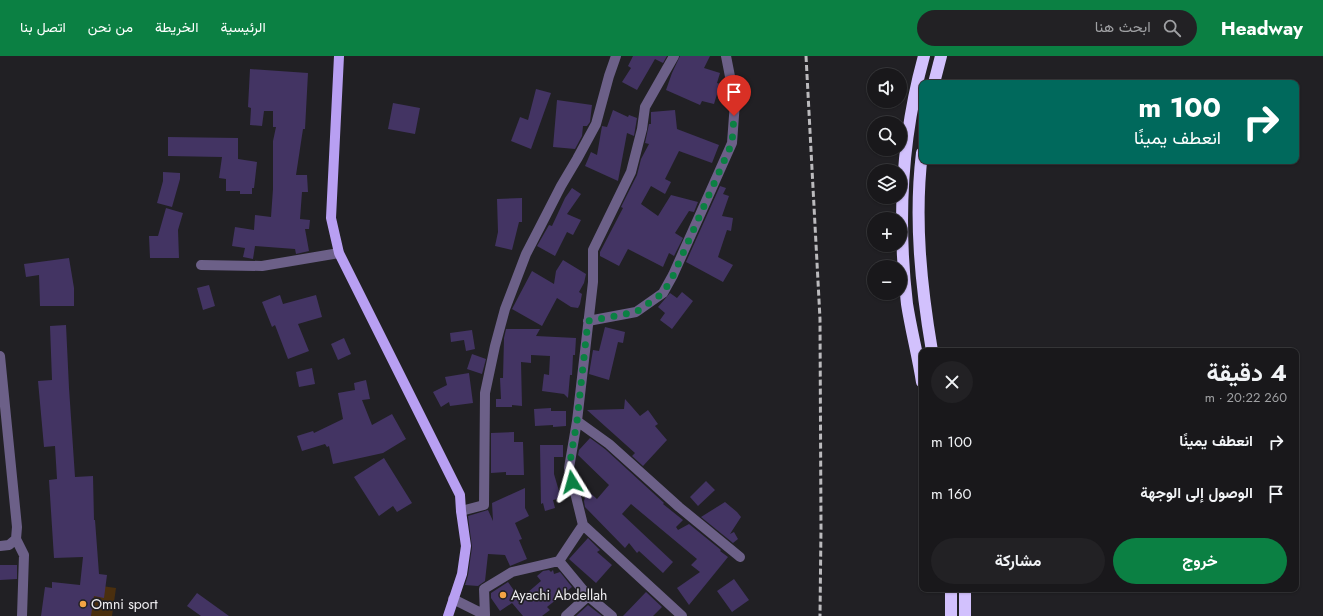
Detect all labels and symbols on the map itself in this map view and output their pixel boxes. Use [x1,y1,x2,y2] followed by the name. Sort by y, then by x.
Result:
[717,75,751,116] pin
[551,461,593,503] position arrow
[511,585,607,605] place label: Ayachi Abdellah
[498,590,508,600] marker: Ayachi Abdellah
[91,594,158,614] place label: Omni sport
[78,599,88,609] marker: Omni sport

